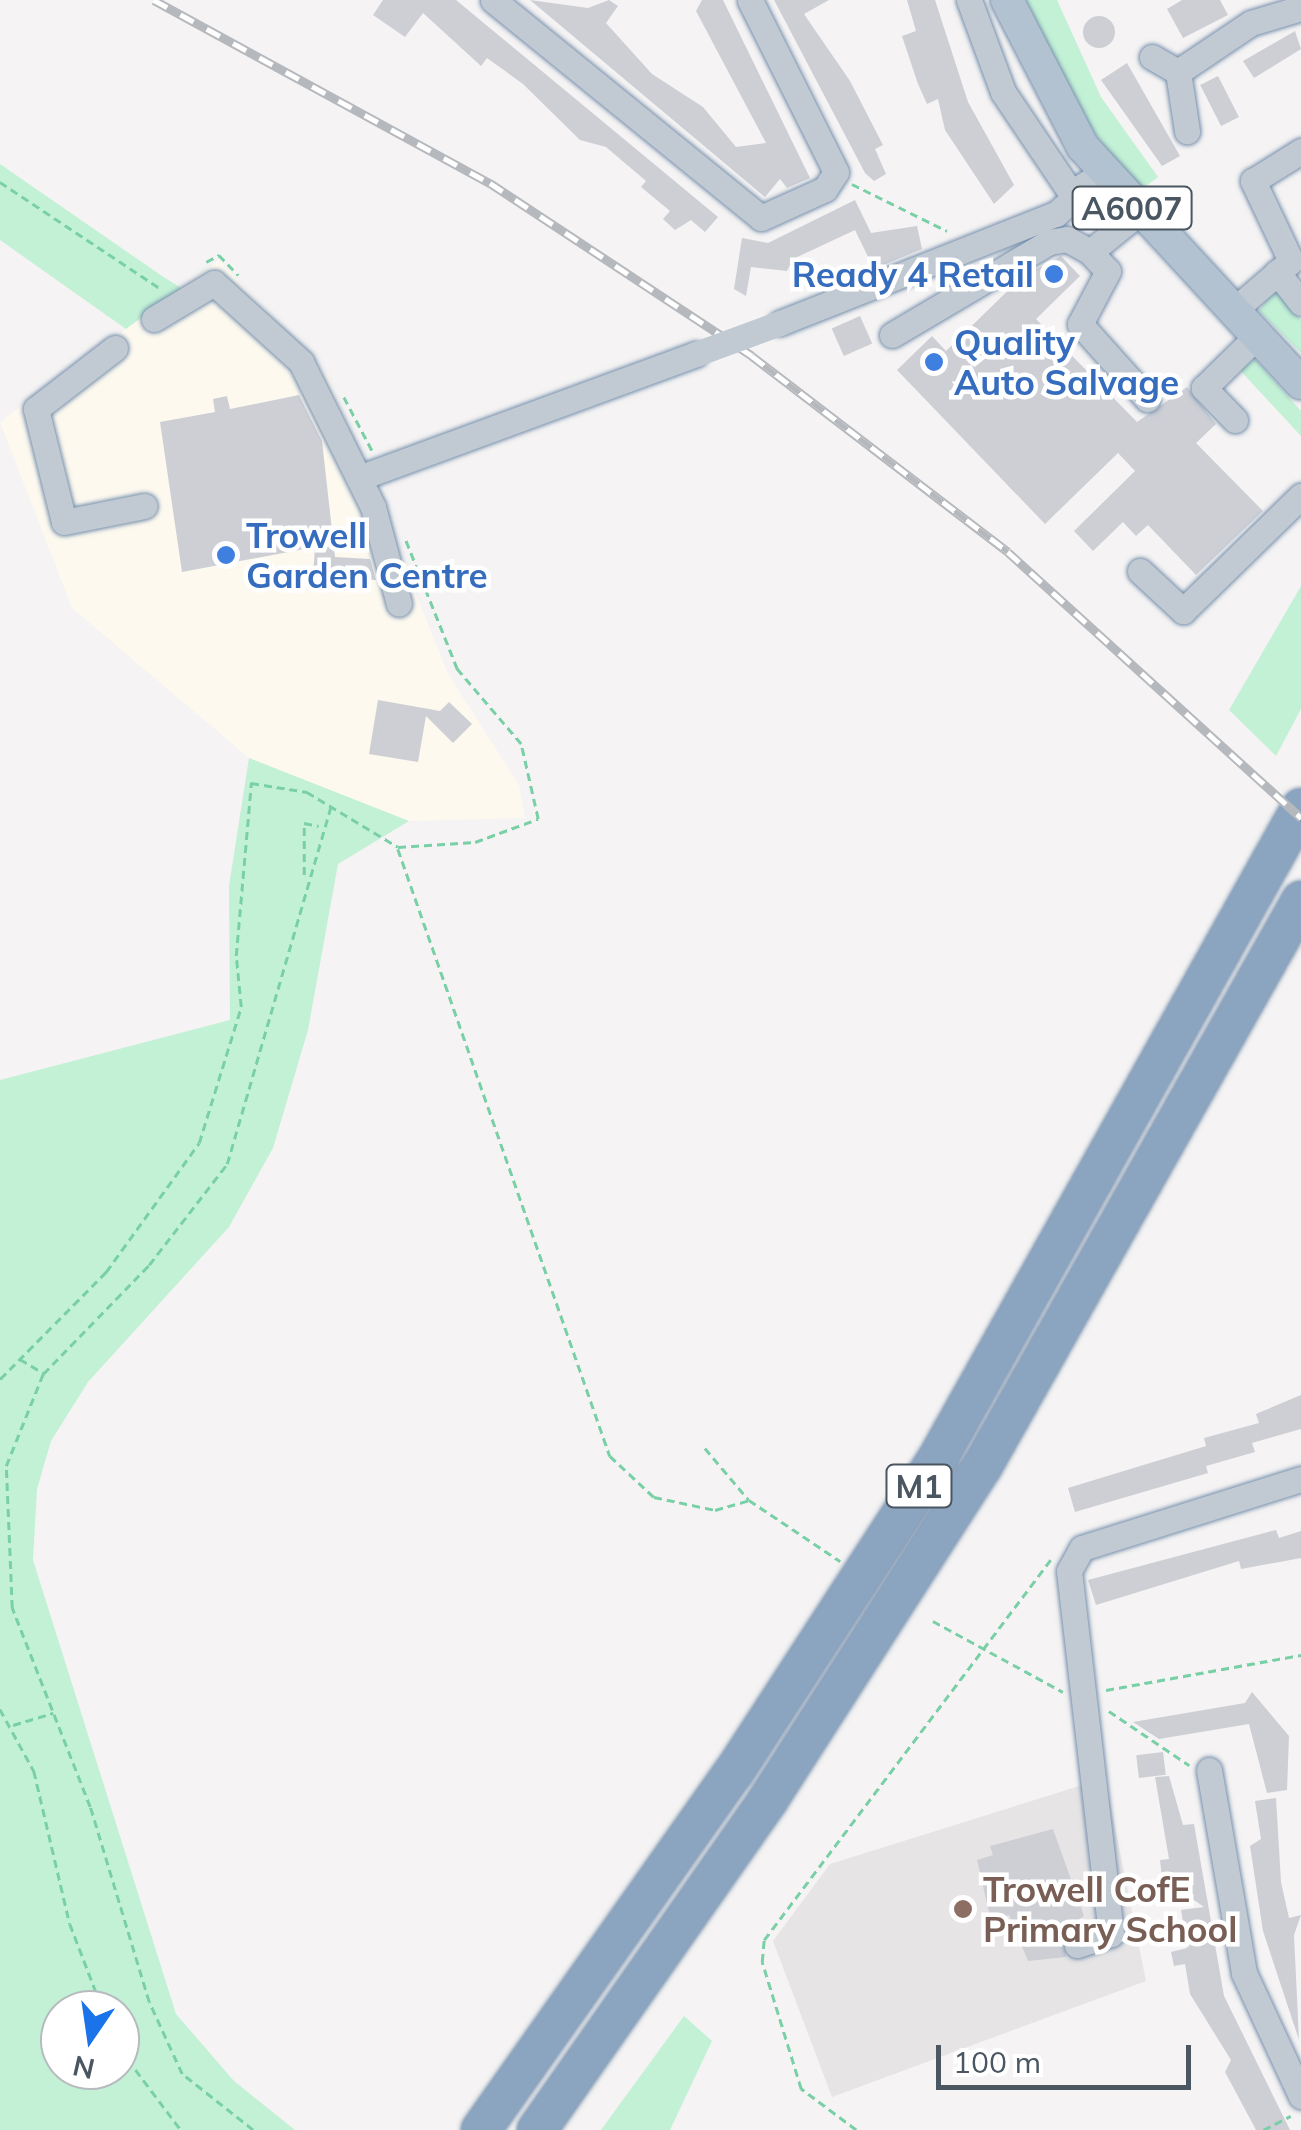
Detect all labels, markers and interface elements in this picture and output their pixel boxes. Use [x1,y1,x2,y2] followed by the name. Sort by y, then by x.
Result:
[1070,181,1194,235] road number: A6007
[792,253,1034,295] place label: Ready 4 Retail
[1043,263,1065,285] marker: Ready 4 Retail
[954,321,1179,403] place label: Quality Auto Salvage
[923,351,945,373] marker: Quality Auto Salvage
[246,514,488,596] place label: Trowell Garden Centre
[215,544,237,566] marker: Trowell Garden Centre
[884,1459,954,1513] road number: M1
[983,1868,1237,1950] place label: Trowell CofE Primary School
[952,1898,974,1920] marker: Trowell CofE Primary School
[40,1990,140,2090] north arrow
[941,2025,1196,2087] scale bar
[953,2043,1041,2081] text: 100 m
[69,2048,98,2087] text: N

